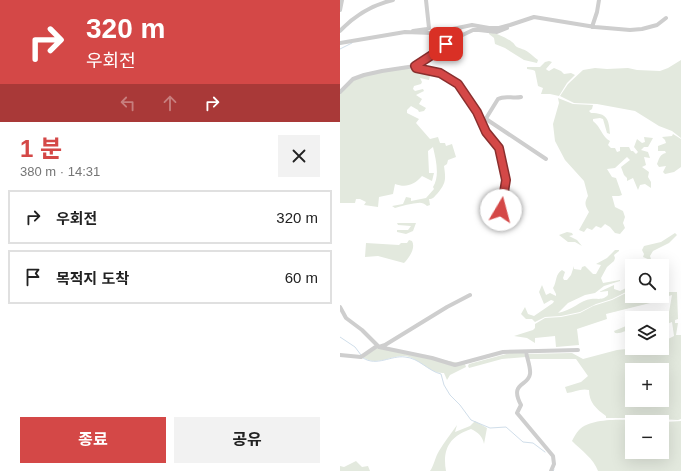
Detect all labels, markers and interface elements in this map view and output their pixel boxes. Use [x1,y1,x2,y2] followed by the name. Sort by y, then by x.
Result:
[86,13,165,44] text: 320 m
[20,16,72,68] icon: right
[429,27,463,61] pin
[435,33,457,55] icon: arrive
[86,51,136,71] text: 우회전
[117,92,139,114] icon: left
[159,92,181,114] icon: ahead
[201,92,223,114] icon: right
[20,135,62,162] text: 1 분
[278,135,320,177] button: close
[20,164,100,179] text: 380 m · 14:31
[480,189,522,231] position arrow
[22,206,44,228] icon: right
[276,209,318,226] text: 320 m
[56,210,97,227] text: 우회전
[625,259,669,459] map controls
[625,259,669,303] button: search
[22,266,44,288] icon: arrive
[285,269,318,286] text: 60 m
[56,270,129,287] text: 목적지 도착
[625,311,669,355] button: layers
[625,363,669,407] button: +
[625,415,669,459] button: −
[20,417,166,463] button: 종료
[174,417,320,463] button: 공유

